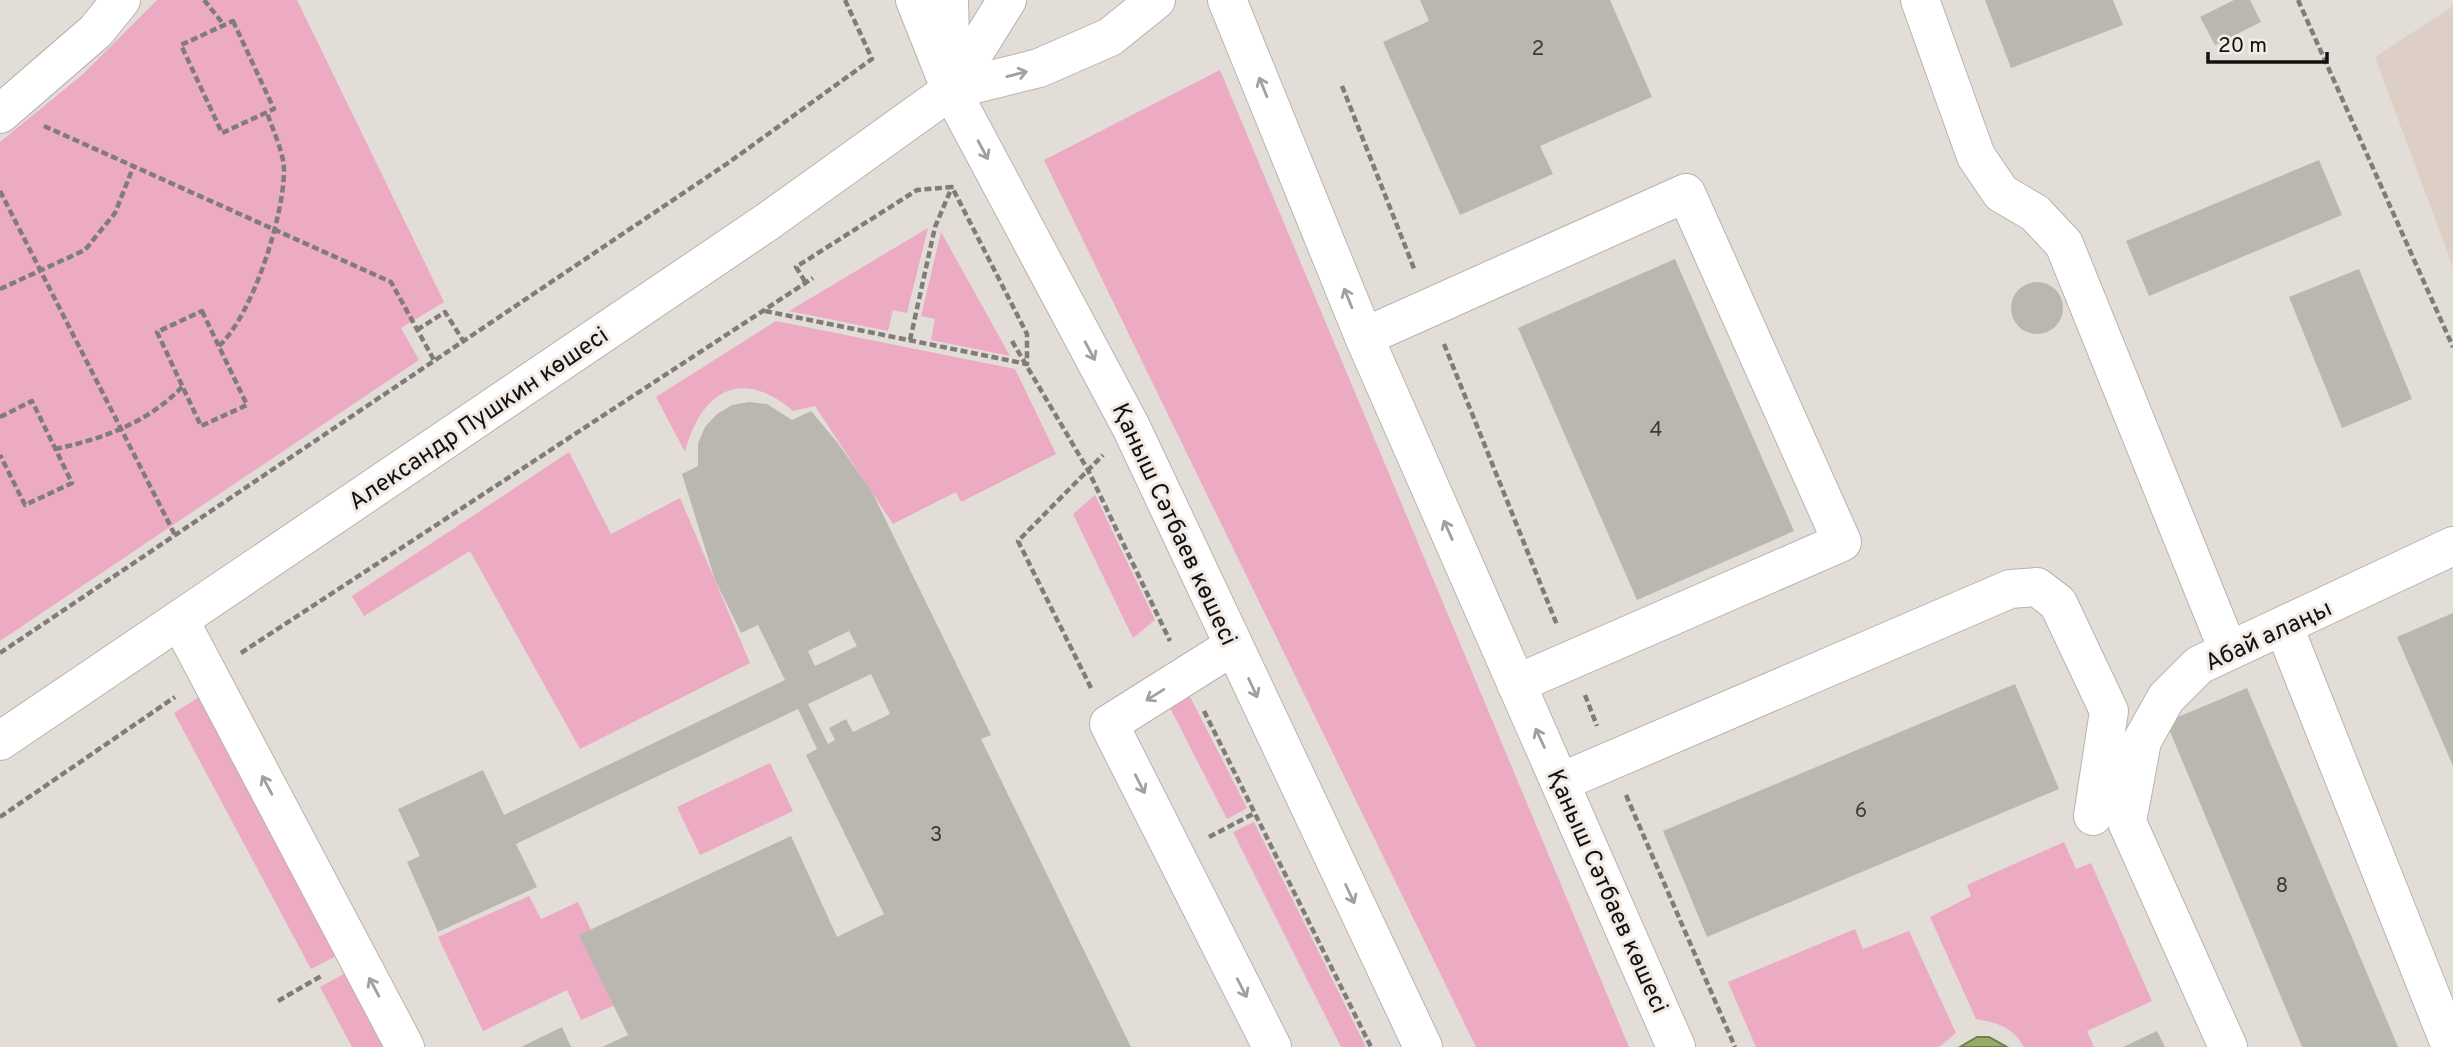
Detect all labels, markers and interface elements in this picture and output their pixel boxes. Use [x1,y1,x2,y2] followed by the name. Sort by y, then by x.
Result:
[2208,21,2327,65] scale bar
[2218,33,2267,60] text: 20 m
[1532,36,1544,63] house number: 2
[1006,67,1028,80] one-way arrow
[1256,77,1269,99] one-way arrow
[977,140,991,160] one-way arrow
[1341,288,1354,310] one-way arrow
[343,321,615,518] street label: Александр Пушкин көшесі
[1084,340,1098,361] one-way arrow
[1104,399,1243,651] street label: Қаныш Сәтбаев көшесі
[1649,417,1663,444] house number: 4
[1441,519,1454,541] one-way arrow
[2201,594,2337,679] street label: Абай алаңы
[1247,677,1260,698] one-way arrow
[1145,689,1165,703] one-way arrow
[1533,728,1546,749] one-way arrow
[1539,765,1674,1019] street label: Қаныш Сәтбаев көшесі
[1133,773,1147,794] one-way arrow
[260,776,274,796] one-way arrow
[1855,798,1867,825] house number: 6
[930,822,942,849] house number: 3
[2276,873,2288,900] house number: 8
[1344,883,1358,904] one-way arrow
[366,977,380,997] one-way arrow
[1236,977,1250,998] one-way arrow

